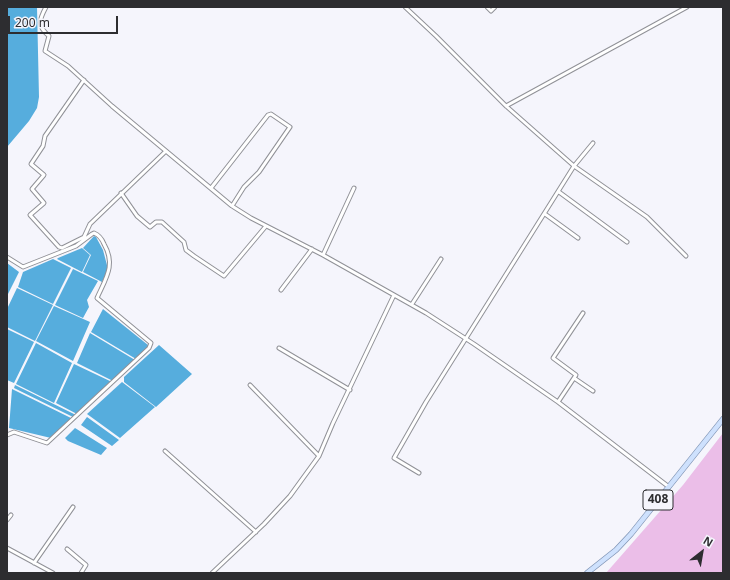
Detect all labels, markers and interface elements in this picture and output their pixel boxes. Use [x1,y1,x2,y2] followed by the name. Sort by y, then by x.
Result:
[10,8,120,34] scale bar
[15,14,50,31] text: 200 m
[643,490,673,510] road number: 408
[682,532,722,572] north arrow
[701,533,716,550] text: N

